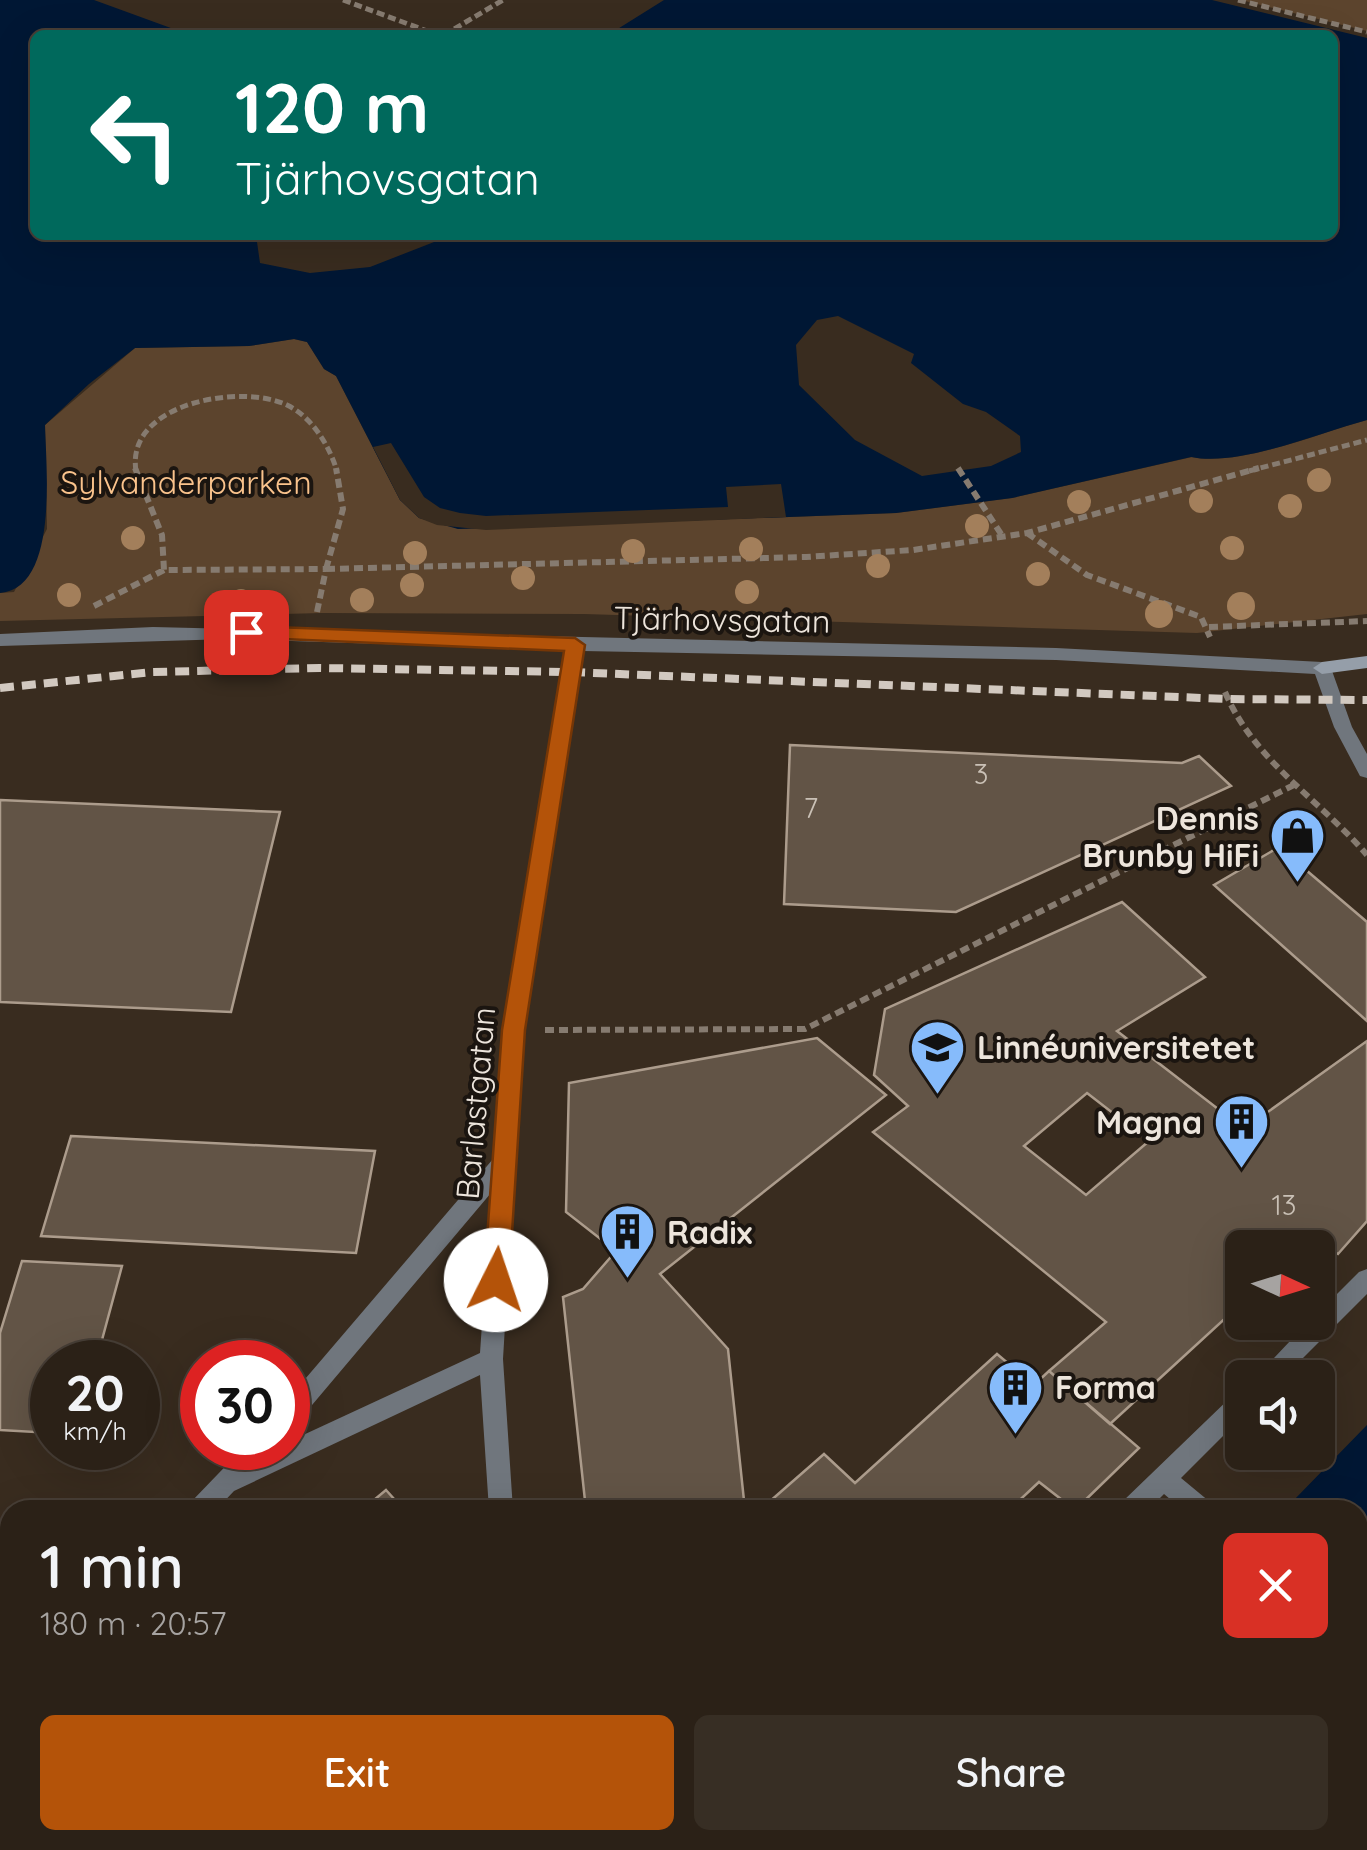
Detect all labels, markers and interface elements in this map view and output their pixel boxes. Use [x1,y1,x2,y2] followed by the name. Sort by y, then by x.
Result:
[235,63,429,151] text: 120 m
[70,70,200,200] icon: left
[235,150,540,206] text: Tjärhovsgatan
[60,462,312,502] park label: Sylvanderparken
[204,590,289,675] pin
[613,597,831,641] street label: Tjärhovsgatan
[219,605,274,660] icon: arrive
[974,756,988,791] house number: 3
[804,790,818,825] house number: 7
[1082,798,1259,875] place label: Dennis Brunby HiFi
[1268,806,1328,885] shop icon: Dennis Brunby HiFi
[447,1005,503,1201] street label: Barlastgatan
[908,1017,968,1096] school or university icon: Linnéuniversitetet
[977,1027,1255,1067] place label: Linnéuniversitetet
[1211,1092,1271,1171] building icon: Magna
[1096,1102,1202,1142] place label: Magna
[1271,1187,1297,1222] house number: 13
[598,1202,658,1281] building icon: Radix
[667,1212,753,1252] place label: Radix
[444,1228,548,1332] position arrow
[1225,1230,1335,1340] north arrow
[1225,1230,1335,1470] map controls
[180,1340,310,1470] speed limit sign: 30
[986,1357,1046,1436] building icon: Forma
[1225,1360,1335,1470] button: sound
[65,1361,125,1424] text: 20
[1055,1367,1156,1407] place label: Forma
[63,1415,127,1446] text: km/h
[40,1528,184,1603] text: 1 min
[1223,1533,1328,1638] button: close
[40,1603,226,1643] text: 180 m · 20:57
[40,1715,674,1830] button: Exit
[694,1715,1328,1830] button: Share

